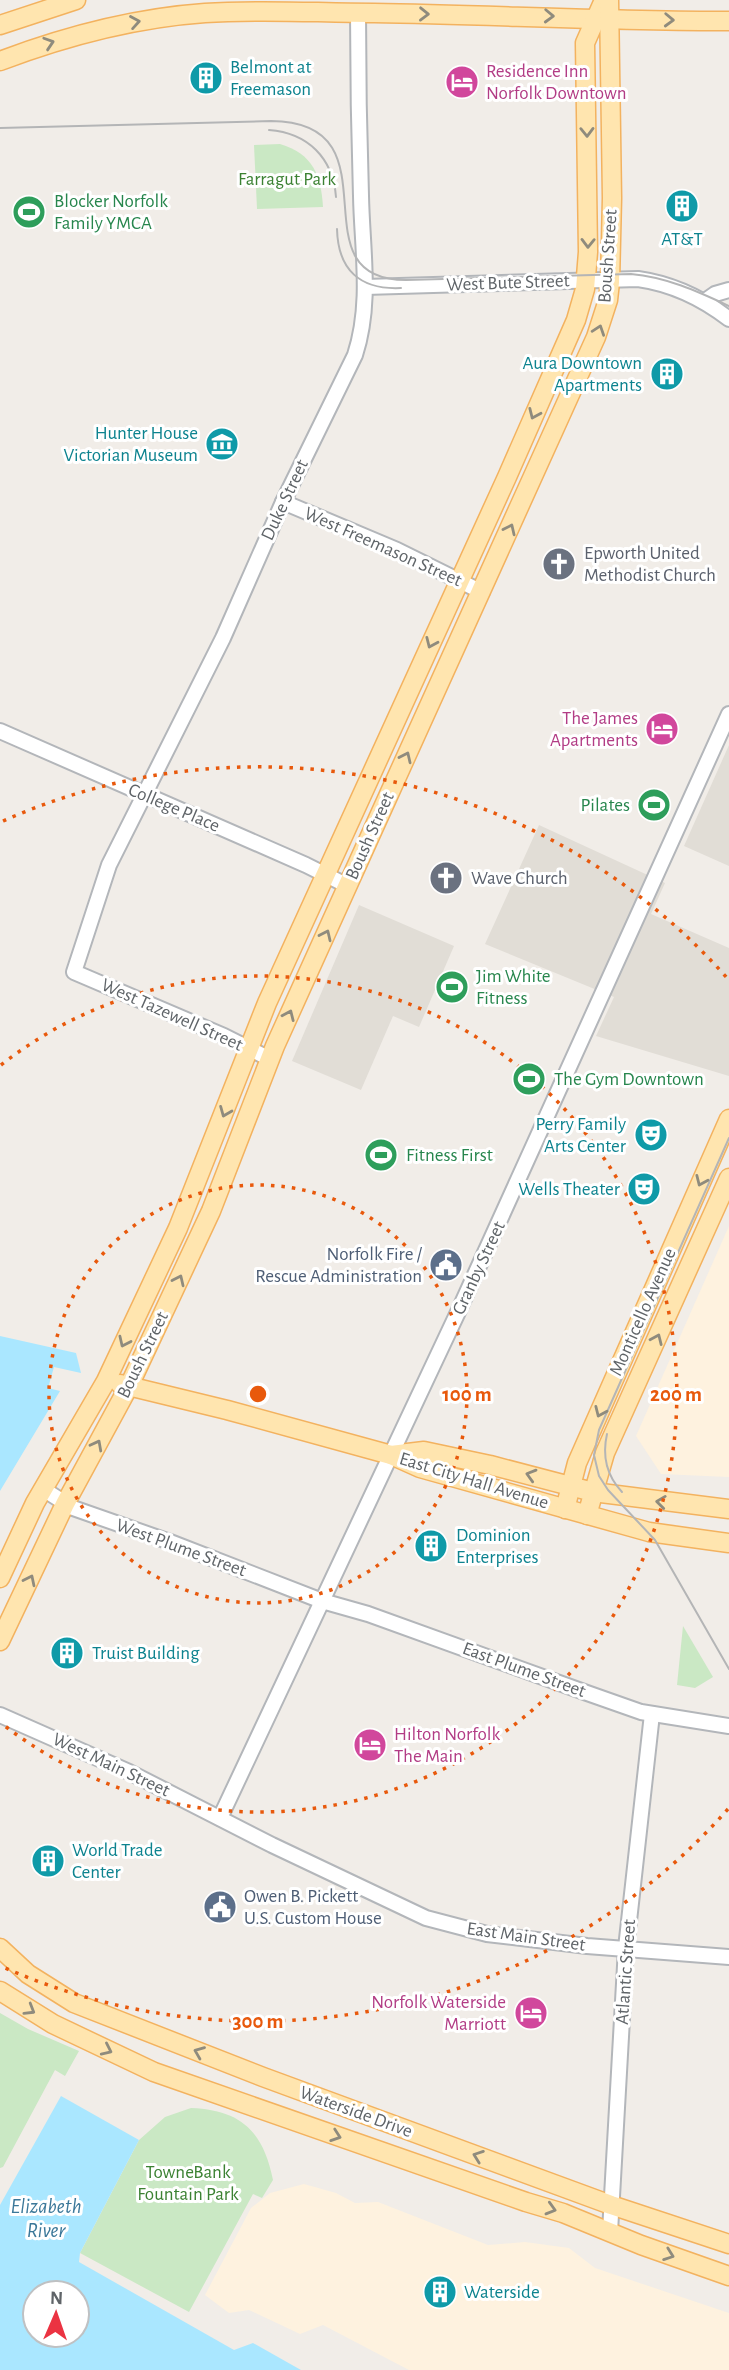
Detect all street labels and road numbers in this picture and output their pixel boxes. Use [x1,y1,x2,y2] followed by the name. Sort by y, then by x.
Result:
[595,209,621,303] street label: Boush Street
[446,271,570,295] street label: West Bute Street
[258,457,312,543] street label: Duke Street
[301,504,465,590] street label: West Freemason Street
[125,780,223,836] street label: College Place
[342,789,398,883] street label: Boush Street
[98,975,246,1055] street label: West Tazewell Street
[449,1218,509,1318] street label: Granby Street
[606,1245,680,1379] street label: Monticello Avenue
[114,1309,172,1401] street label: Boush Street
[397,1449,551,1513] street label: East City Hall Avenue
[113,1516,249,1580] street label: West Plume Street
[460,1639,588,1701] street label: East Plume Street
[49,1730,173,1800] street label: West Main Street
[465,1919,587,1955] street label: East Main Street
[613,1919,639,2025] street label: Atlantic Street
[297,2083,415,2141] street label: Waterside Drive

